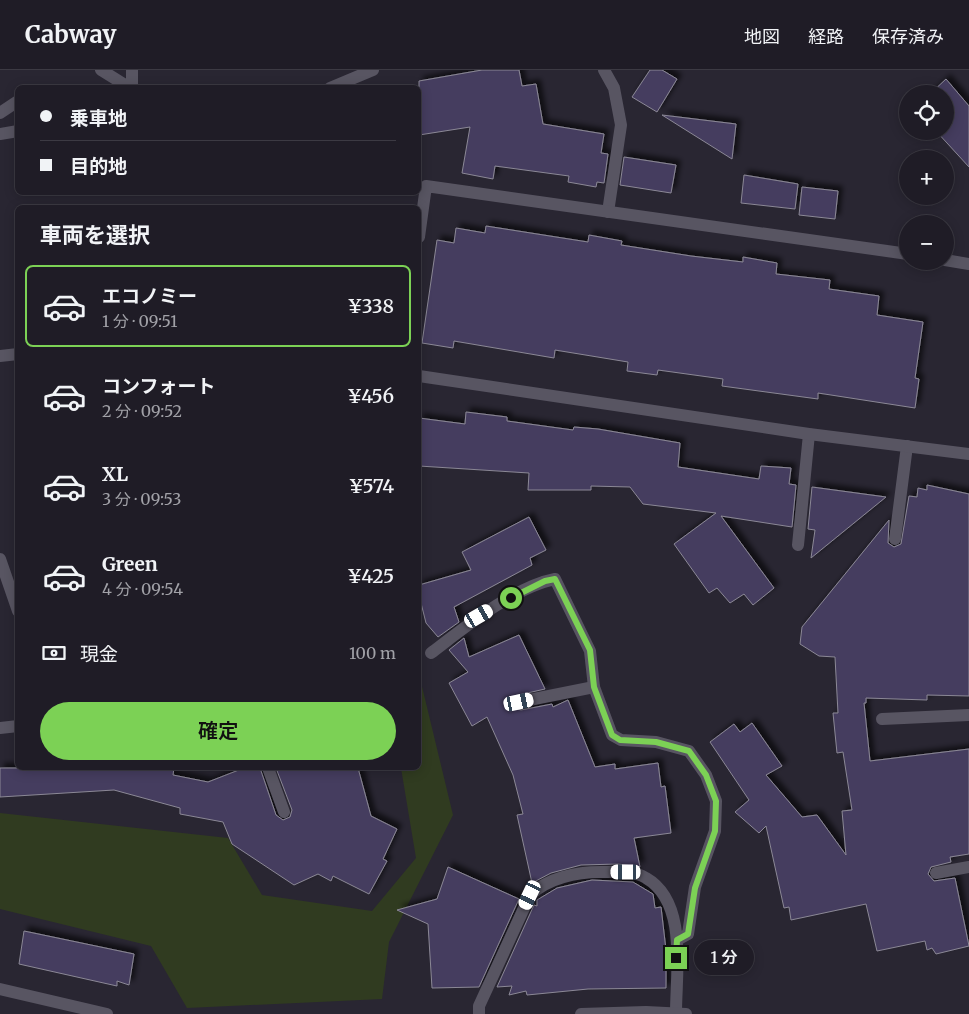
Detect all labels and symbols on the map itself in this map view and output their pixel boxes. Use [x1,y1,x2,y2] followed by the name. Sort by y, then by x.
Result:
[500,587,522,609] route start
[462,602,495,630] car
[502,692,535,712] car
[611,865,641,880] car
[516,878,543,912] car
[694,940,754,976] callout: 1 分
[665,947,687,969] route end

